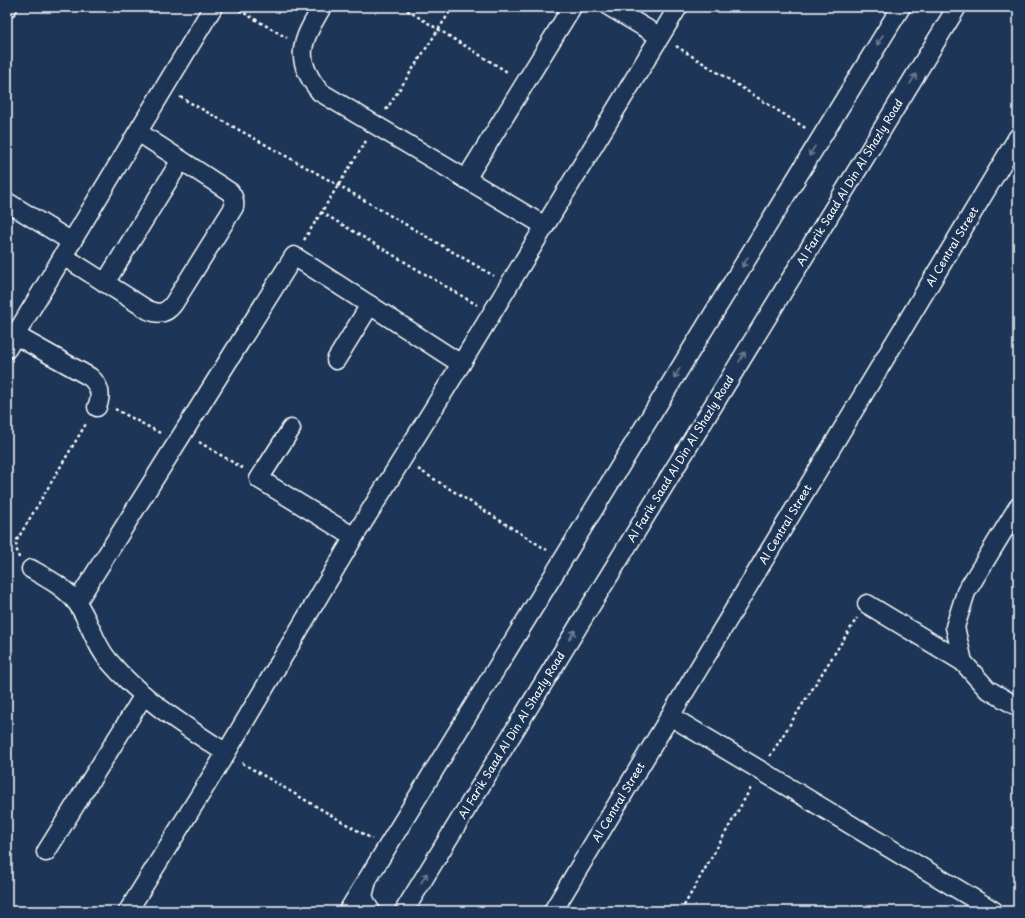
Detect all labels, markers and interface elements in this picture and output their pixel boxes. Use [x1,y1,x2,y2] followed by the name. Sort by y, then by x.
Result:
[876,34,884,46] one-way arrow
[909,73,917,85] one-way arrow
[792,95,907,269] street label: Al Farik Saad Al Din Al Shazly Road
[808,145,816,157] one-way arrow
[921,203,983,290] street label: Al Central Street
[740,256,748,268] one-way arrow
[739,351,747,363] one-way arrow
[673,367,681,378] one-way arrow
[623,372,738,545] street label: Al Farik Saad Al Din Al Shazly Road
[754,481,816,567] street label: Al Central Street
[569,629,577,641] one-way arrow
[453,648,569,822] street label: Al Farik Saad Al Din Al Shazly Road
[587,758,649,845] street label: Al Central Street
[421,872,429,884] one-way arrow

